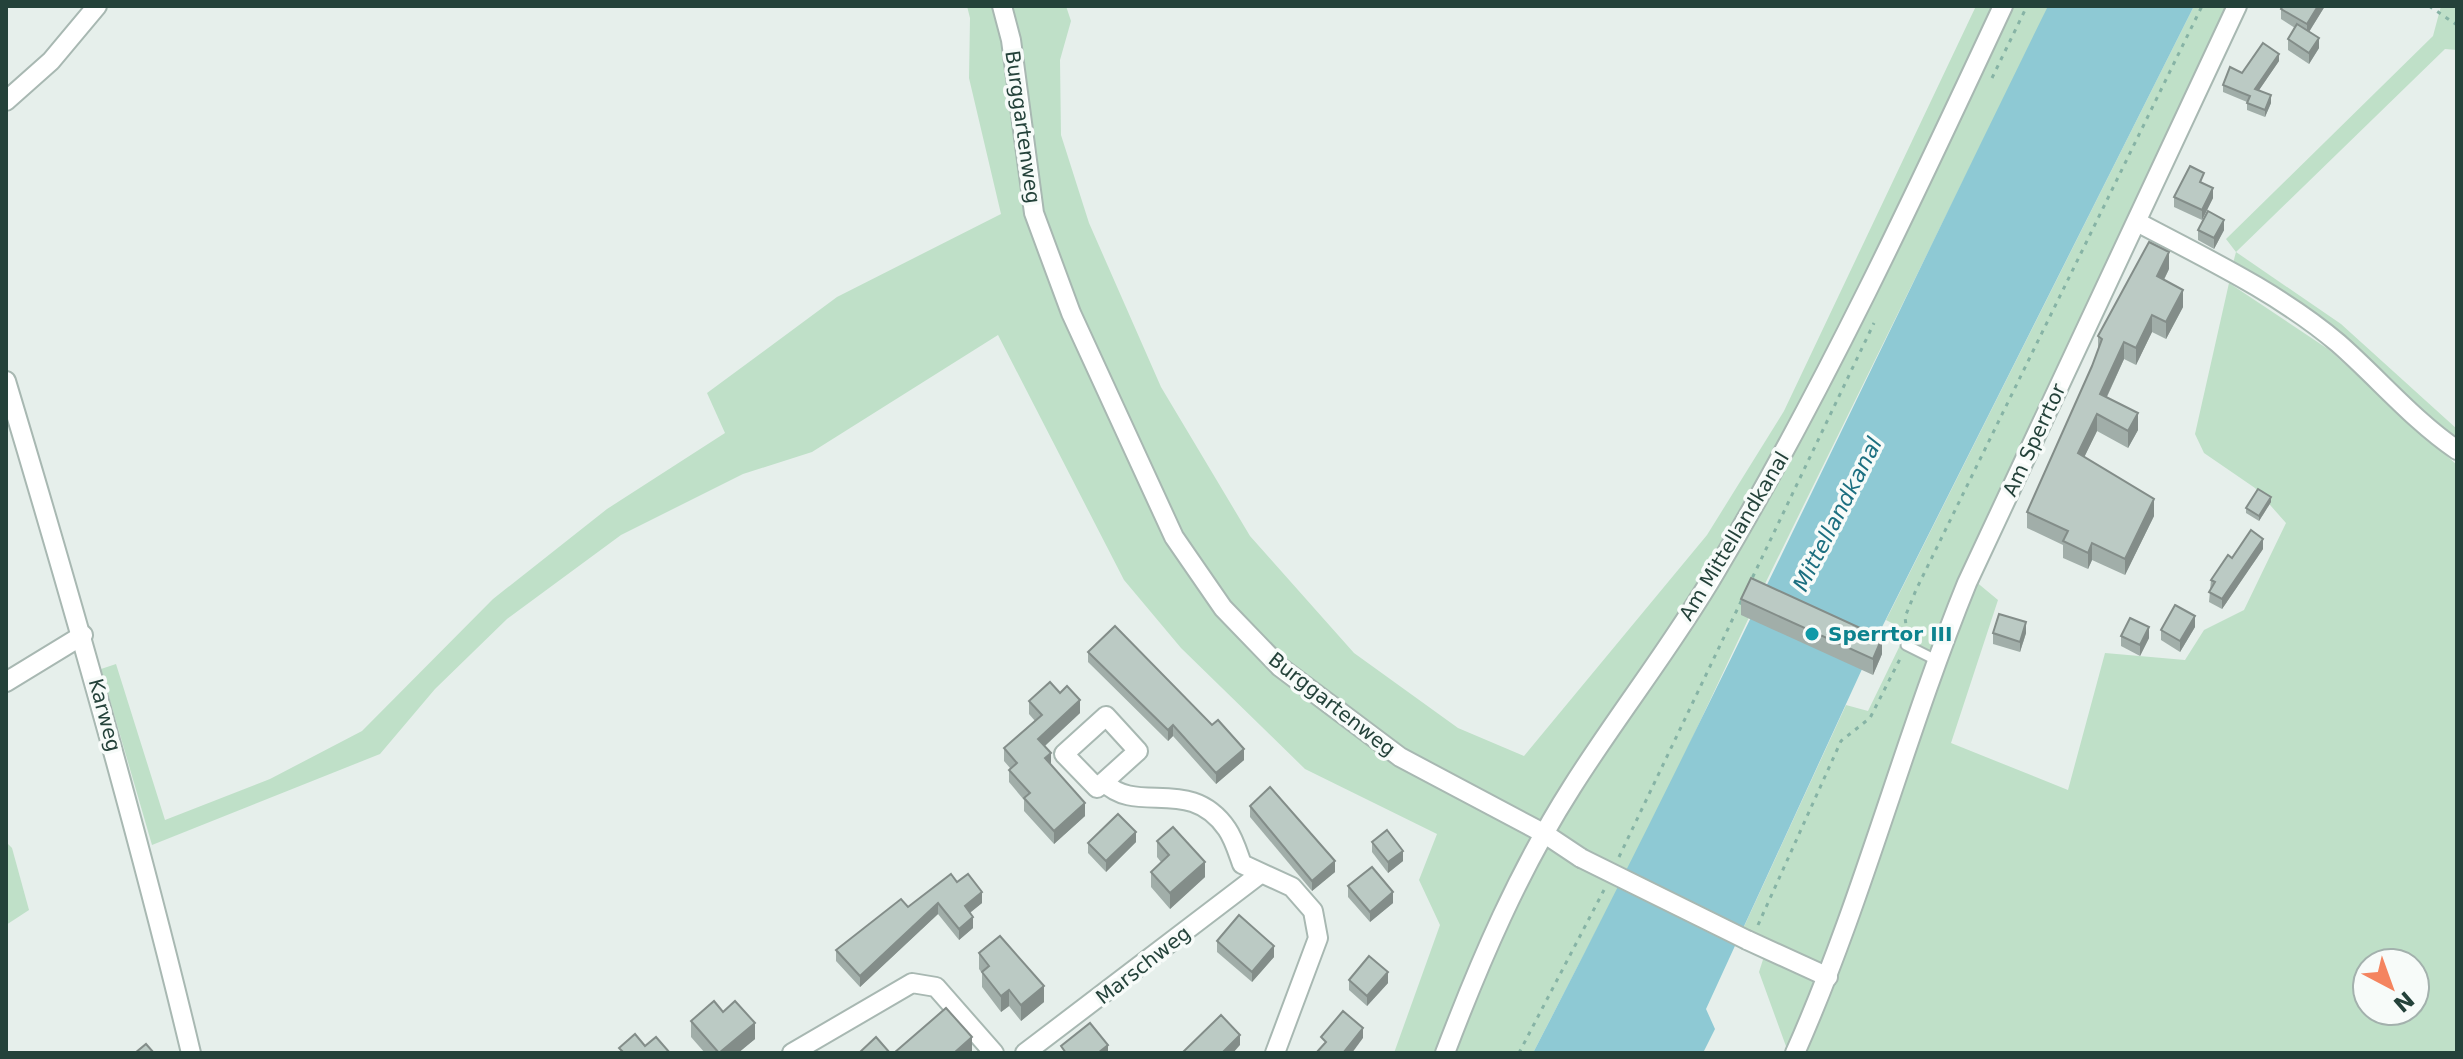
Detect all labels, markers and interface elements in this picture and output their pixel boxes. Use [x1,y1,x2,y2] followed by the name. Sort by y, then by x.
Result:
[1000,49,1046,205] street label: Burggartenweg
[1997,379,2071,500] street label: Am Sperrtor
[1788,433,1887,595] water label: Mittellandkanal
[1674,447,1794,625] street label: Am Mittellandkanal
[1828,622,1952,646] place label: Sperrtor III
[1803,625,1821,643] marker: Sperrtor III
[1264,647,1400,761] street label: Burggartenweg
[84,676,126,754] street label: Karweg
[1091,921,1195,1009] street label: Marschweg
[2351,947,2431,1027] north arrow
[2389,986,2419,1017] text: N

